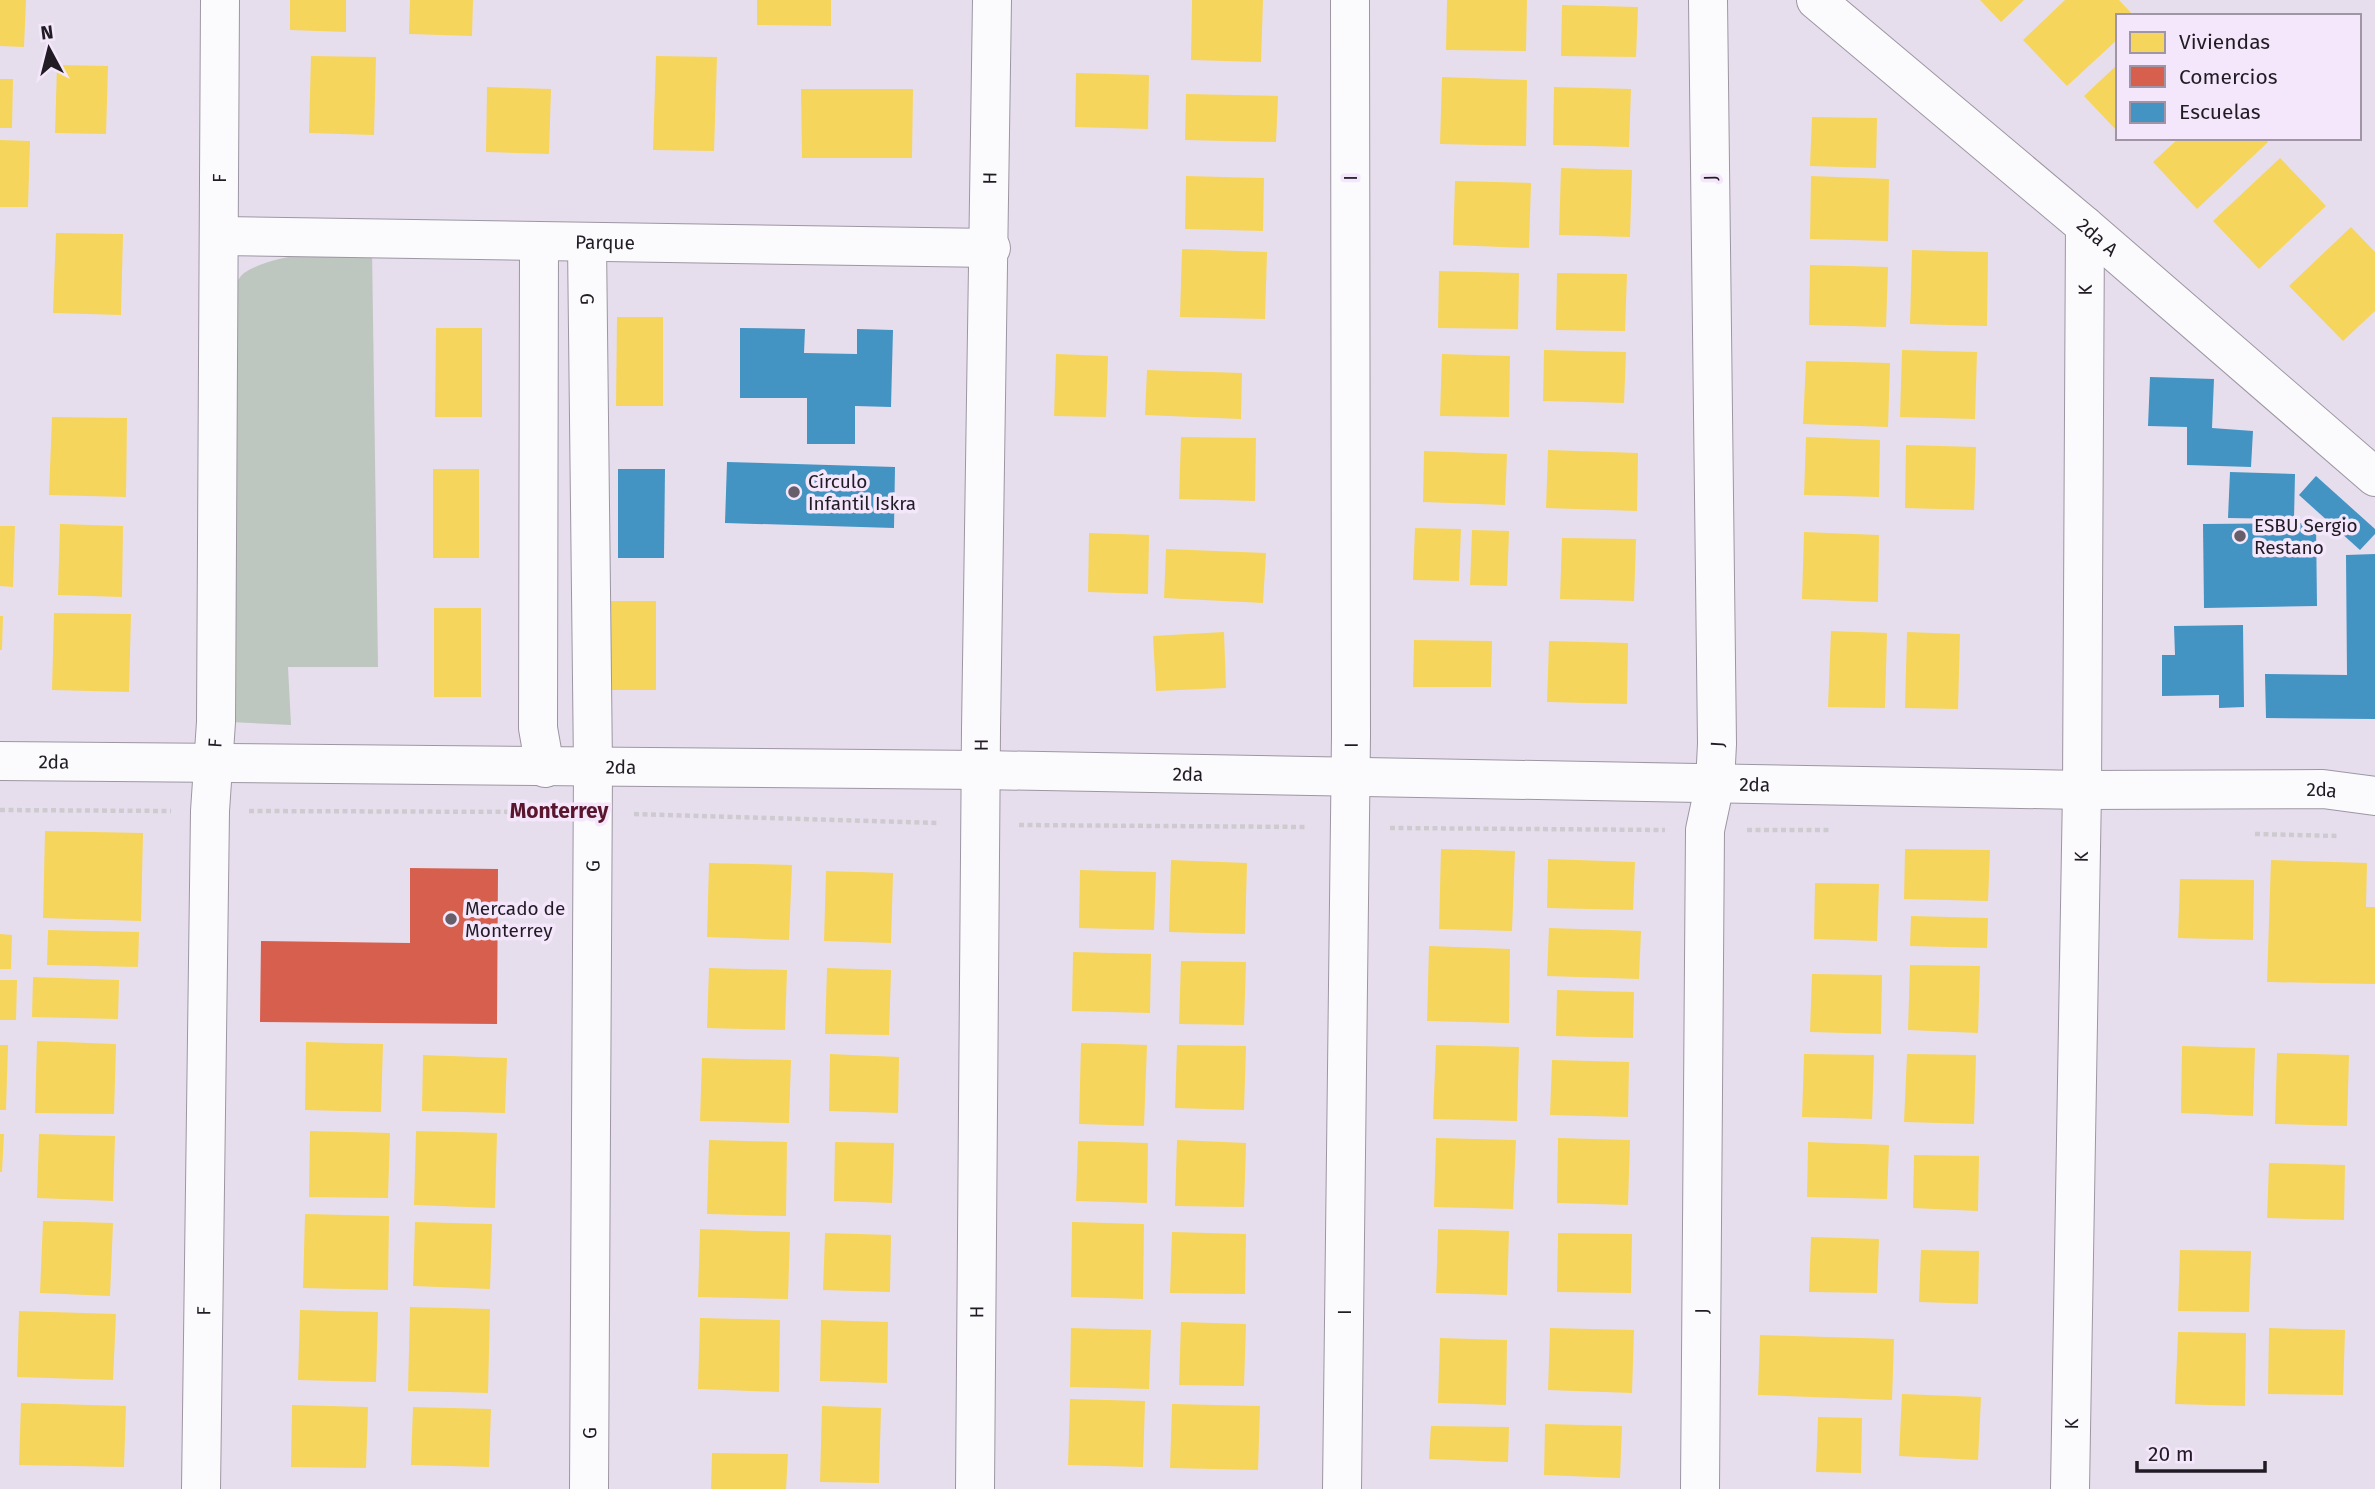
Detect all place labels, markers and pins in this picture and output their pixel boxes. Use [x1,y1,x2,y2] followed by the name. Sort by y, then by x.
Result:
[808,470,916,515] place label: Círculo Infantil Iskra
[786,484,802,500] marker: Círculo Infantil Iskra
[2254,514,2358,559] place label: ESBU Sergio Restano
[2232,528,2248,544] marker: ESBU Sergio Restano
[465,897,565,942] place label: Mercado de Monterrey
[443,911,459,927] marker: Mercado de Monterrey

